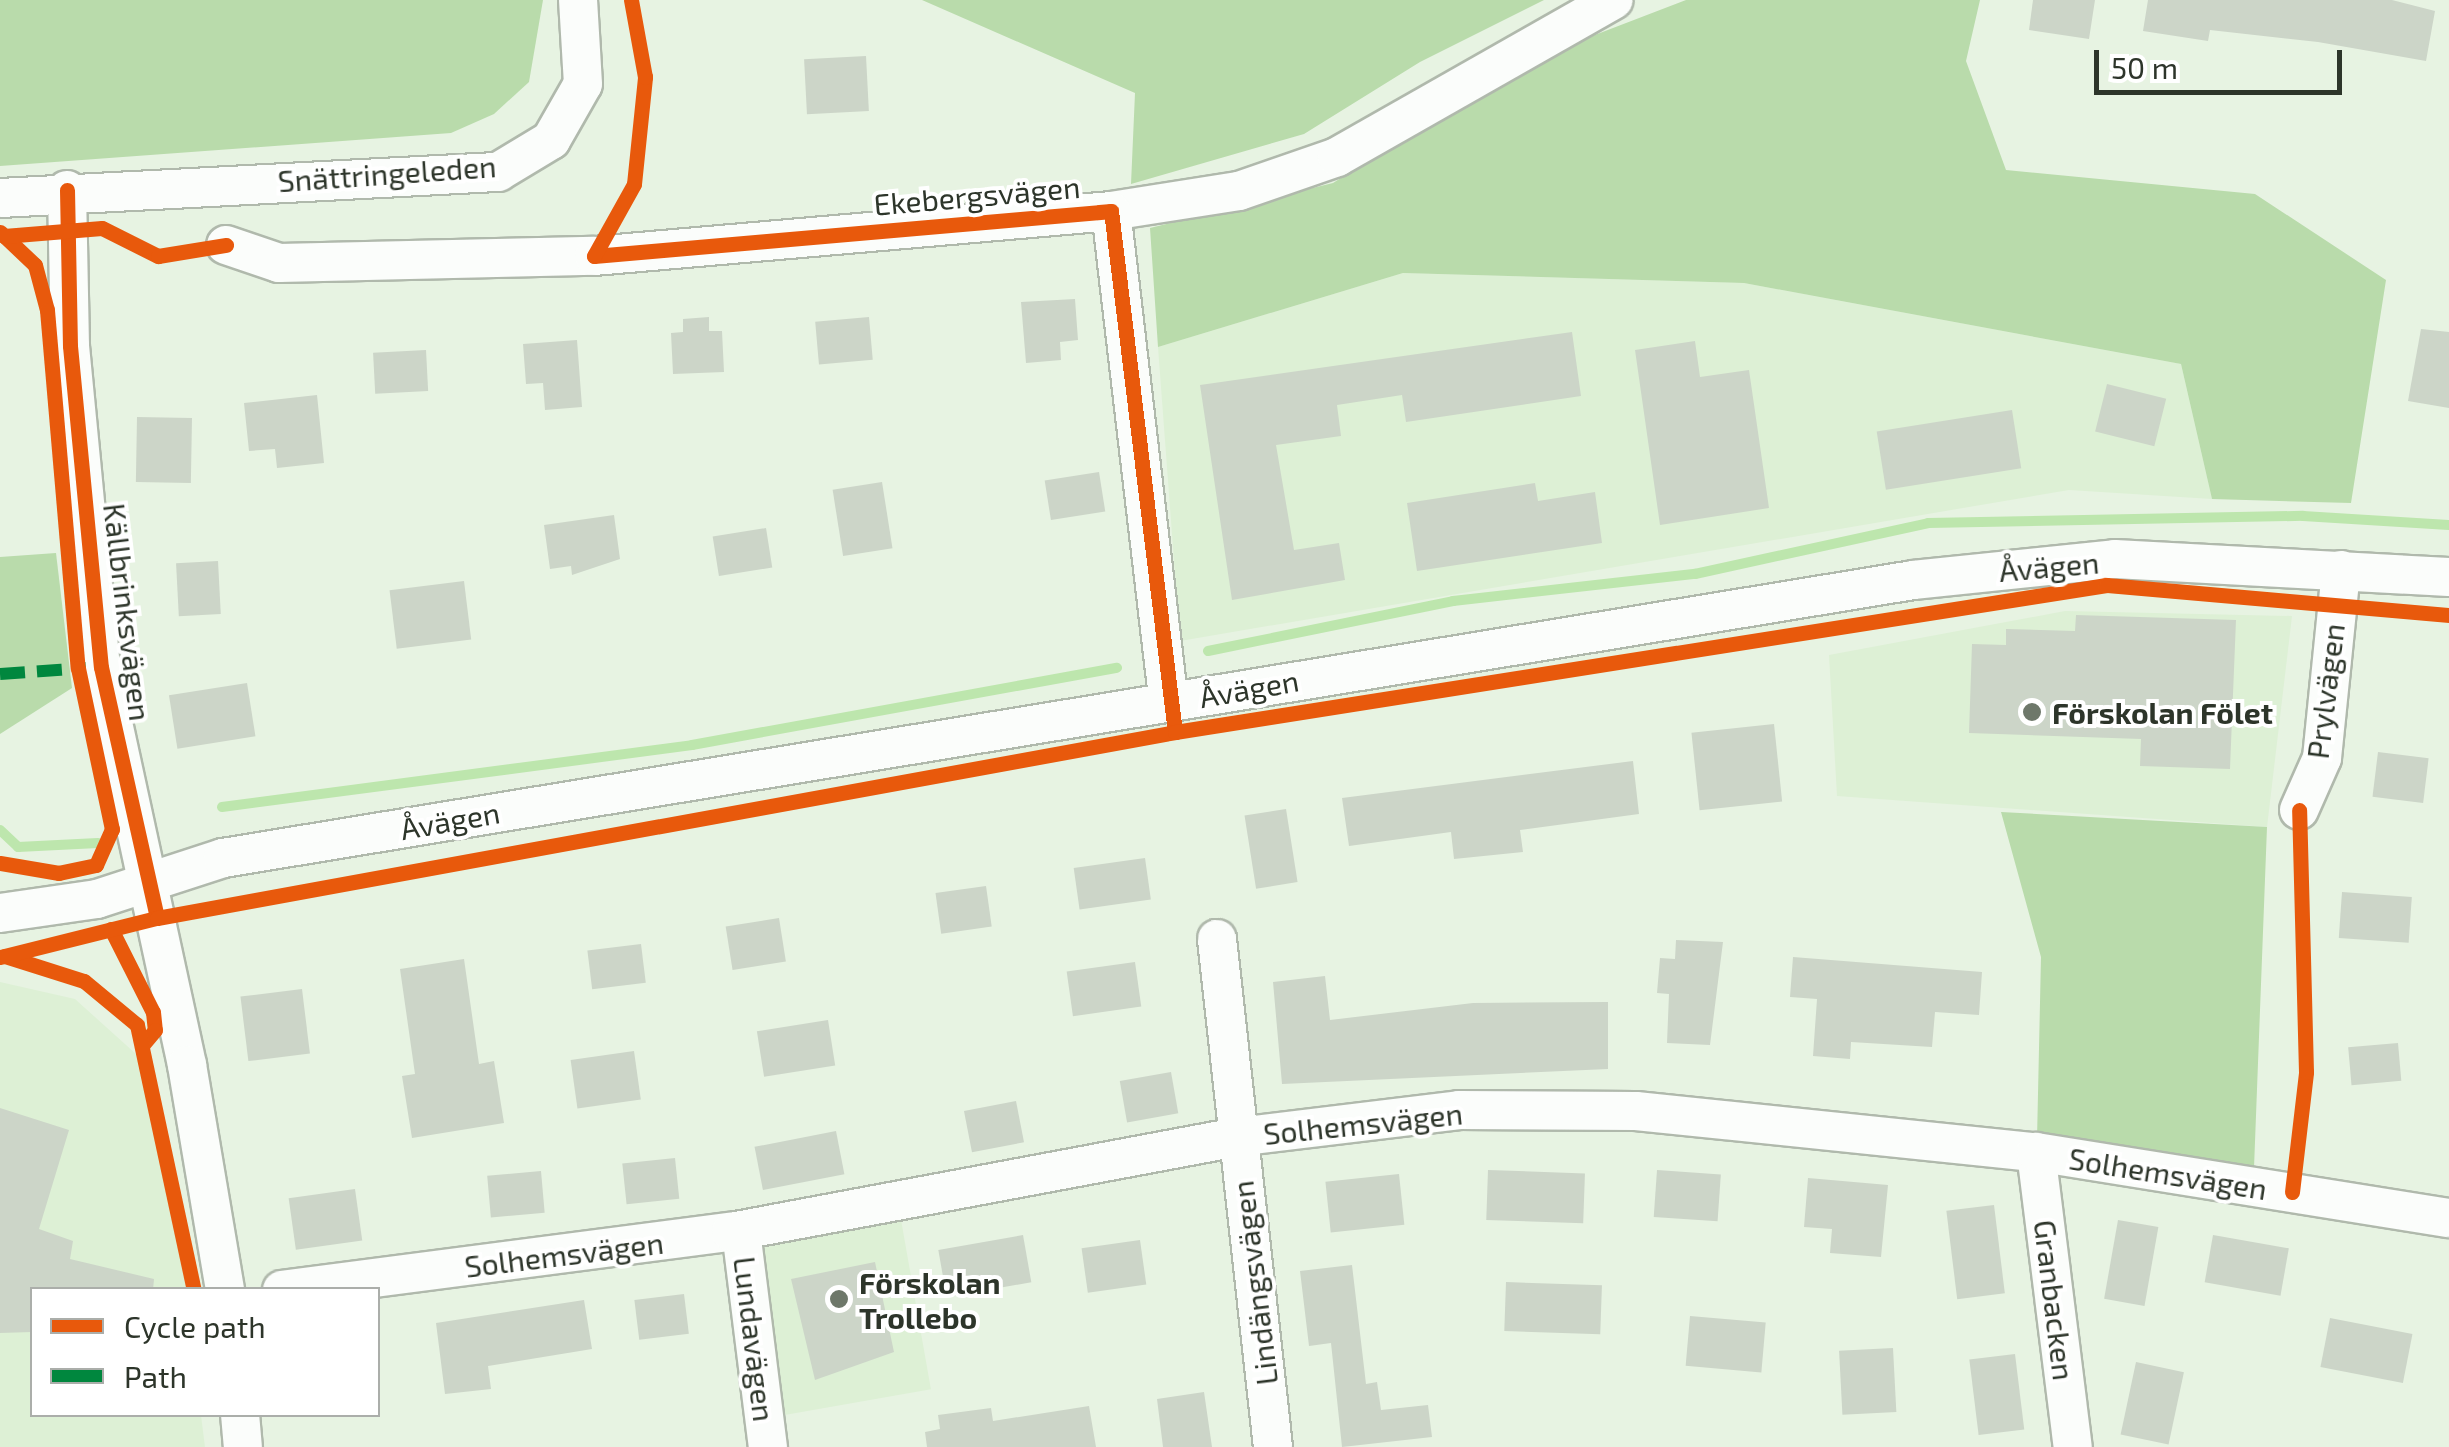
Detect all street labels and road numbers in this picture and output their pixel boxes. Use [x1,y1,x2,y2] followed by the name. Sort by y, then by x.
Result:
[277,147,497,199] street label: Snättringeleden
[872,168,1082,222] street label: Ekebergsvägen
[97,501,159,723] street label: Källbrinksvägen
[1997,544,2101,588] street label: Åvägen
[2299,621,2351,761] street label: Prylvägen
[1196,662,1302,714] street label: Åvägen
[397,794,503,846] street label: Åvägen
[1262,1095,1464,1151] street label: Solhemsvägen
[2066,1140,2270,1206] street label: Solhemsvägen
[1224,1179,1284,1387] street label: Lindängsvägen
[2027,1218,2083,1382] street label: Granbacken
[462,1224,666,1284] street label: Solhemsvägen
[727,1254,783,1424] street label: Lundavägen

